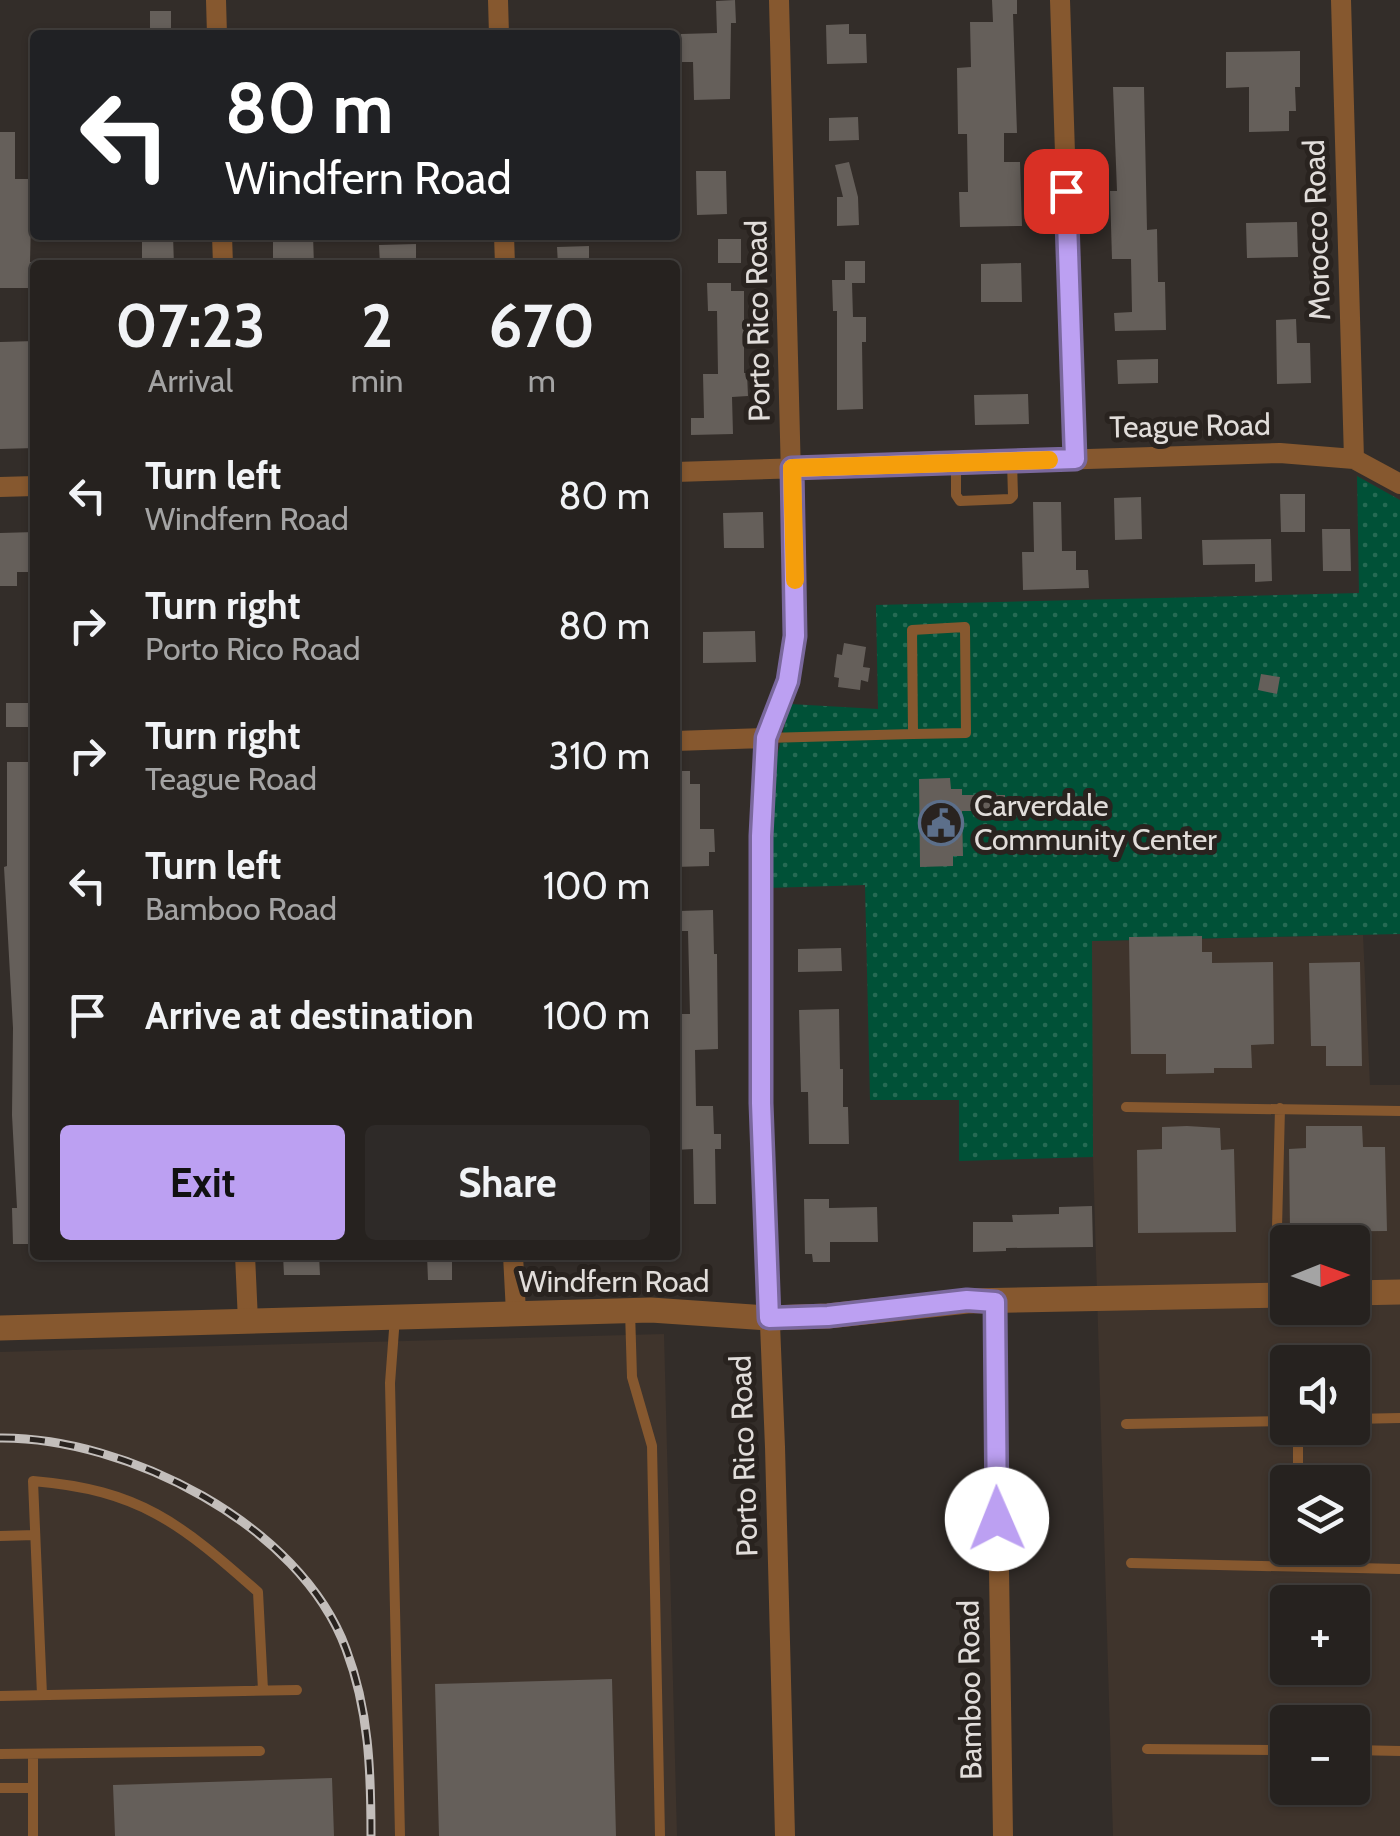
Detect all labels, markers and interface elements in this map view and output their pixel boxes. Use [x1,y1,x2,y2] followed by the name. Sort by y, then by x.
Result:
[225,65,393,151] text: 80 m
[60,70,190,200] icon: left
[1295,139,1338,321] street label: Morocco Road
[1024,149,1109,234] pin
[225,151,512,205] text: Windfern Road
[1039,164,1094,219] icon: arrive
[737,220,778,422] street label: Porto Rico Road
[115,289,266,362] text: 07:23
[361,289,393,362] text: 2
[489,289,595,362] text: 670
[148,361,233,400] text: Arrival
[351,361,403,400] text: min
[528,361,556,400] text: m
[1109,406,1271,445] street label: Teague Road
[145,452,281,499] text: Turn left
[60,468,115,523] icon: left
[559,472,650,519] text: 80 m
[145,499,349,538] text: Windfern Road
[145,582,301,629] text: Turn right
[60,598,115,653] icon: right
[559,602,650,649] text: 80 m
[145,629,360,668] text: Porto Rico Road
[145,712,301,759] text: Turn right
[60,728,115,783] icon: right
[549,732,650,779] text: 310 m
[145,759,317,798] text: Teague Road
[974,787,1217,858] place label: Carverdale Community Center
[918,800,964,846] public building icon: Carverdale Community Center
[145,842,281,889] text: Turn left
[60,858,115,913] icon: left
[543,862,650,909] text: 100 m
[145,889,337,928] text: Bamboo Road
[60,988,115,1043] icon: arrive
[145,992,474,1039] text: Arrive at destination
[543,992,650,1039] text: 100 m
[60,1125,345,1240] button: Exit
[365,1125,650,1240] button: Share
[1270,1225,1370,1325] north arrow
[1270,1225,1370,1805] map controls
[518,1263,710,1300] street label: Windfern Road
[1270,1345,1370,1445] button: sound
[721,1354,766,1558] street label: Porto Rico Road
[1270,1465,1370,1565] button: layers
[945,1467,1049,1571] position arrow
[1270,1585,1370,1685] button: +
[949,1600,990,1780] street label: Bamboo Road
[1270,1705,1370,1805] button: −

